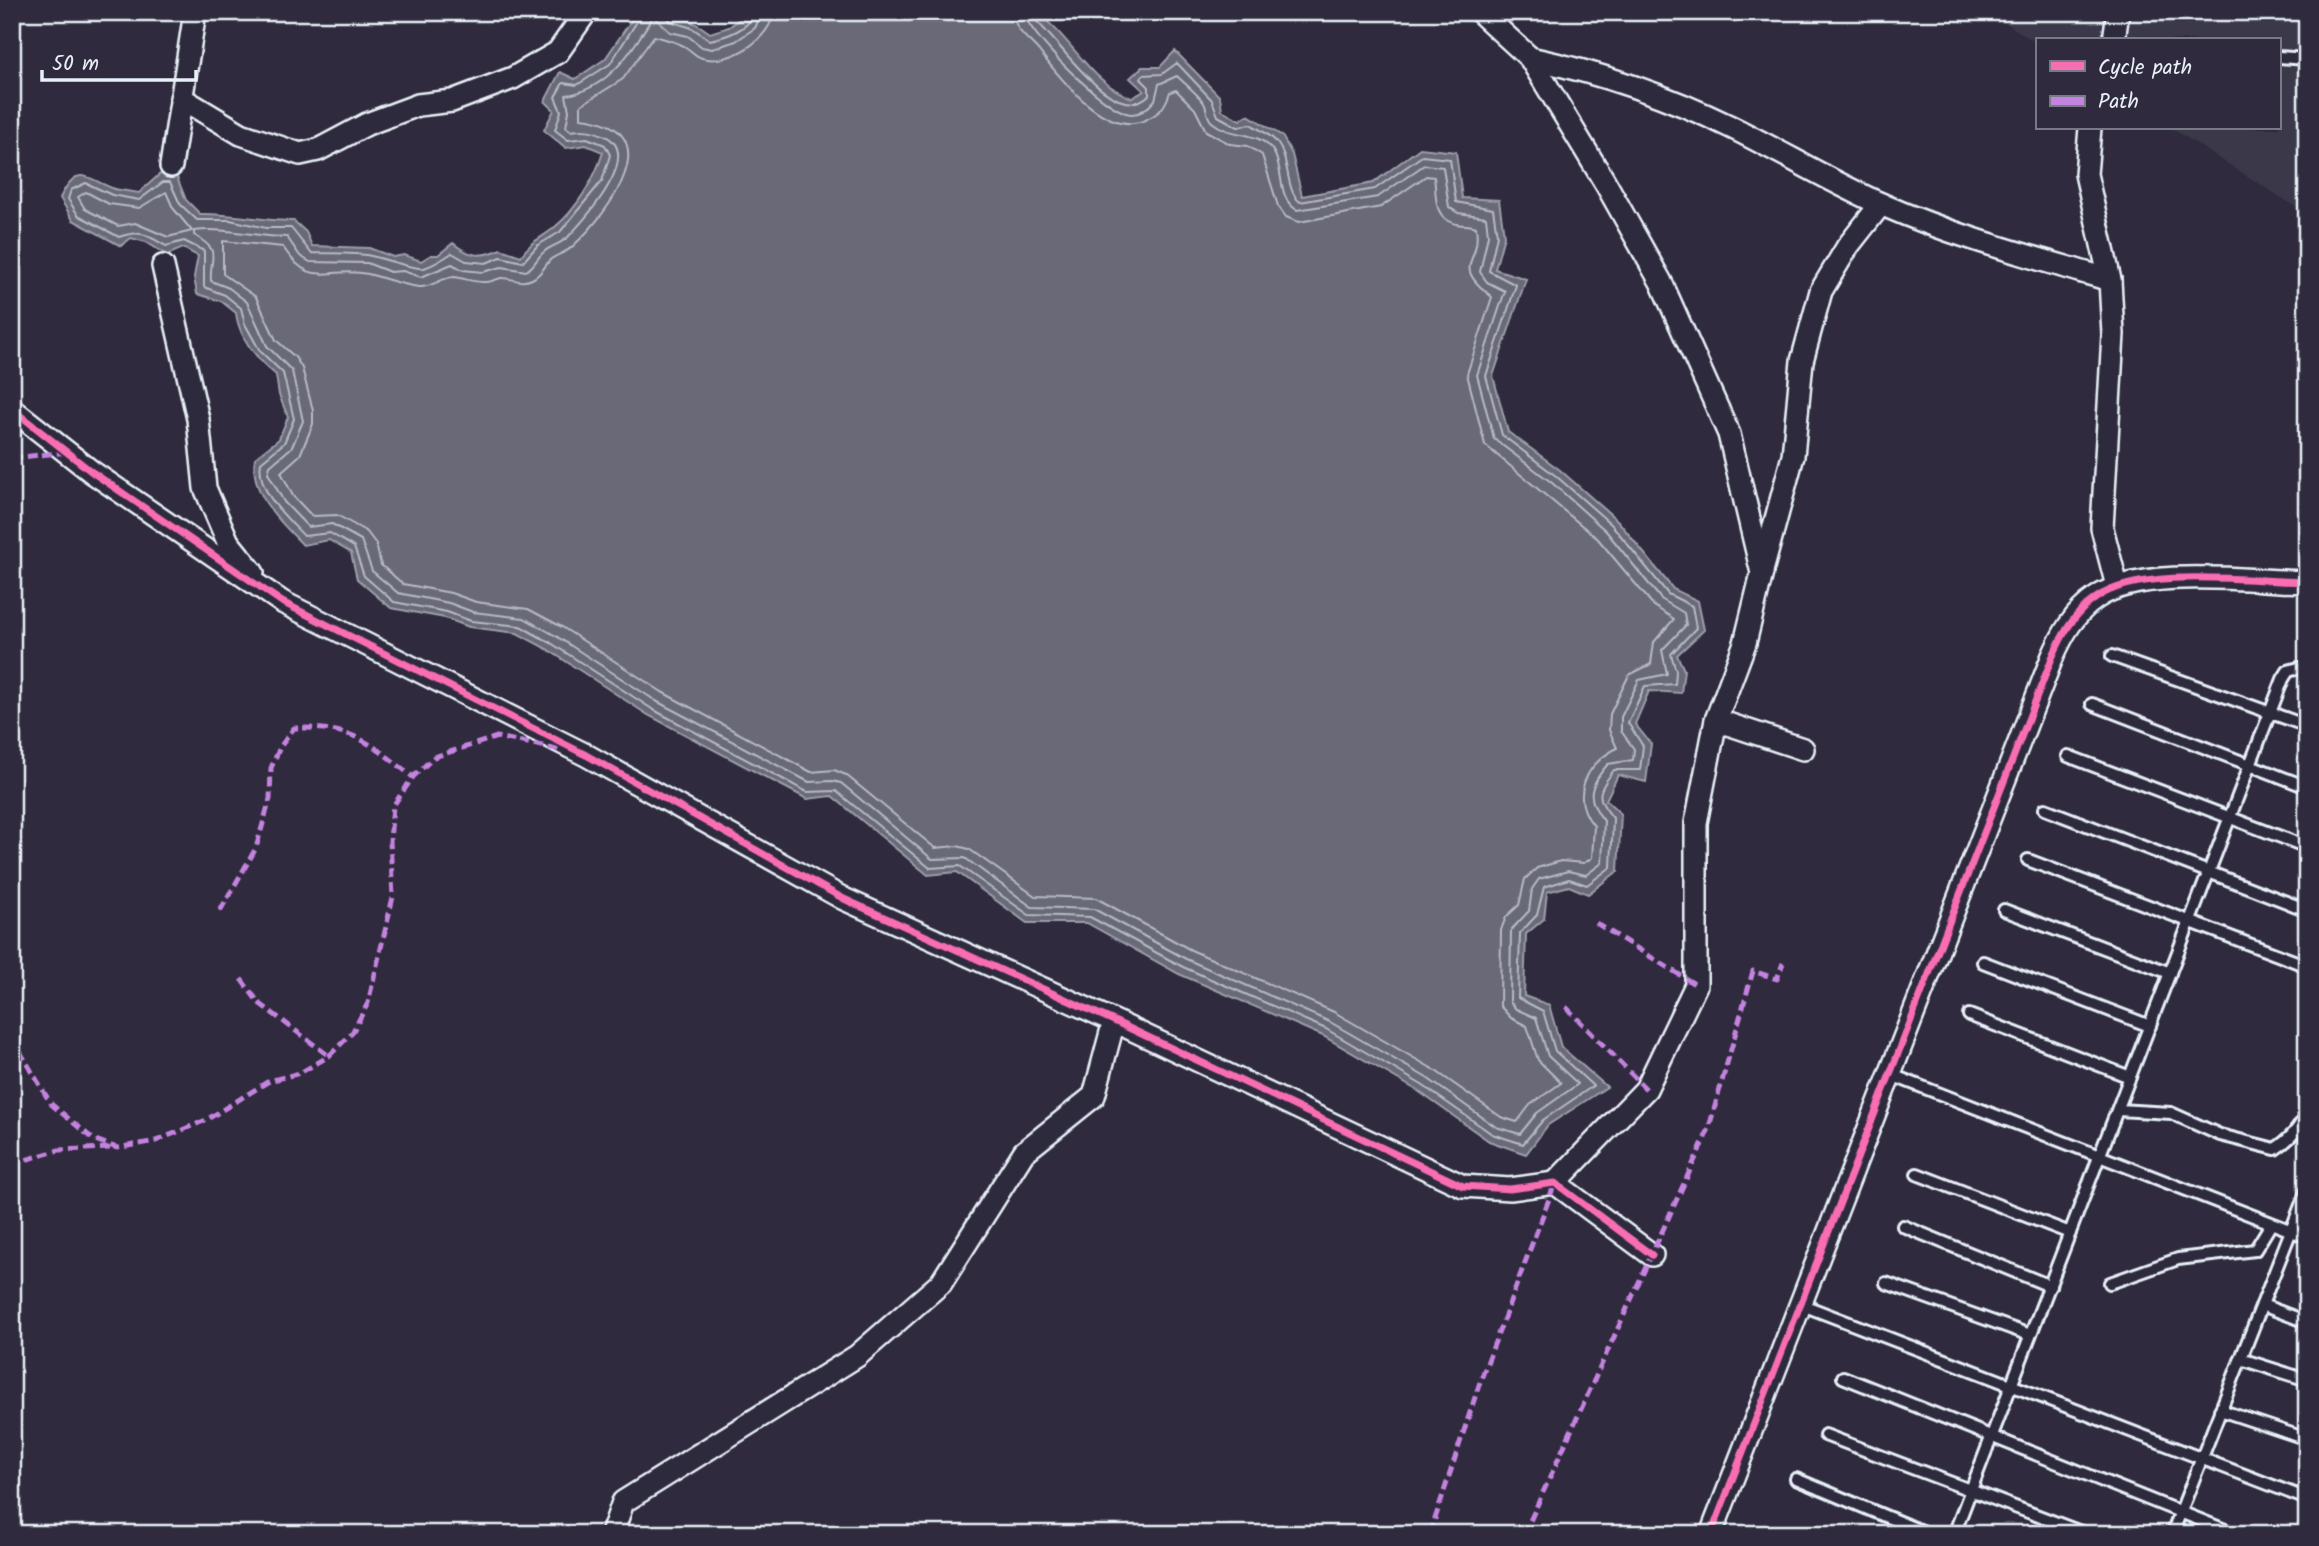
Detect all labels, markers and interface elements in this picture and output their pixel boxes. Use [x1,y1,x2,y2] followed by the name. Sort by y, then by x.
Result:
[42,38,196,82] scale bar
[2036,38,2280,130] legend
[52,48,99,81] text: 50 m
[2098,52,2192,85] text: Cycle path
[2098,86,2139,119] text: Path

